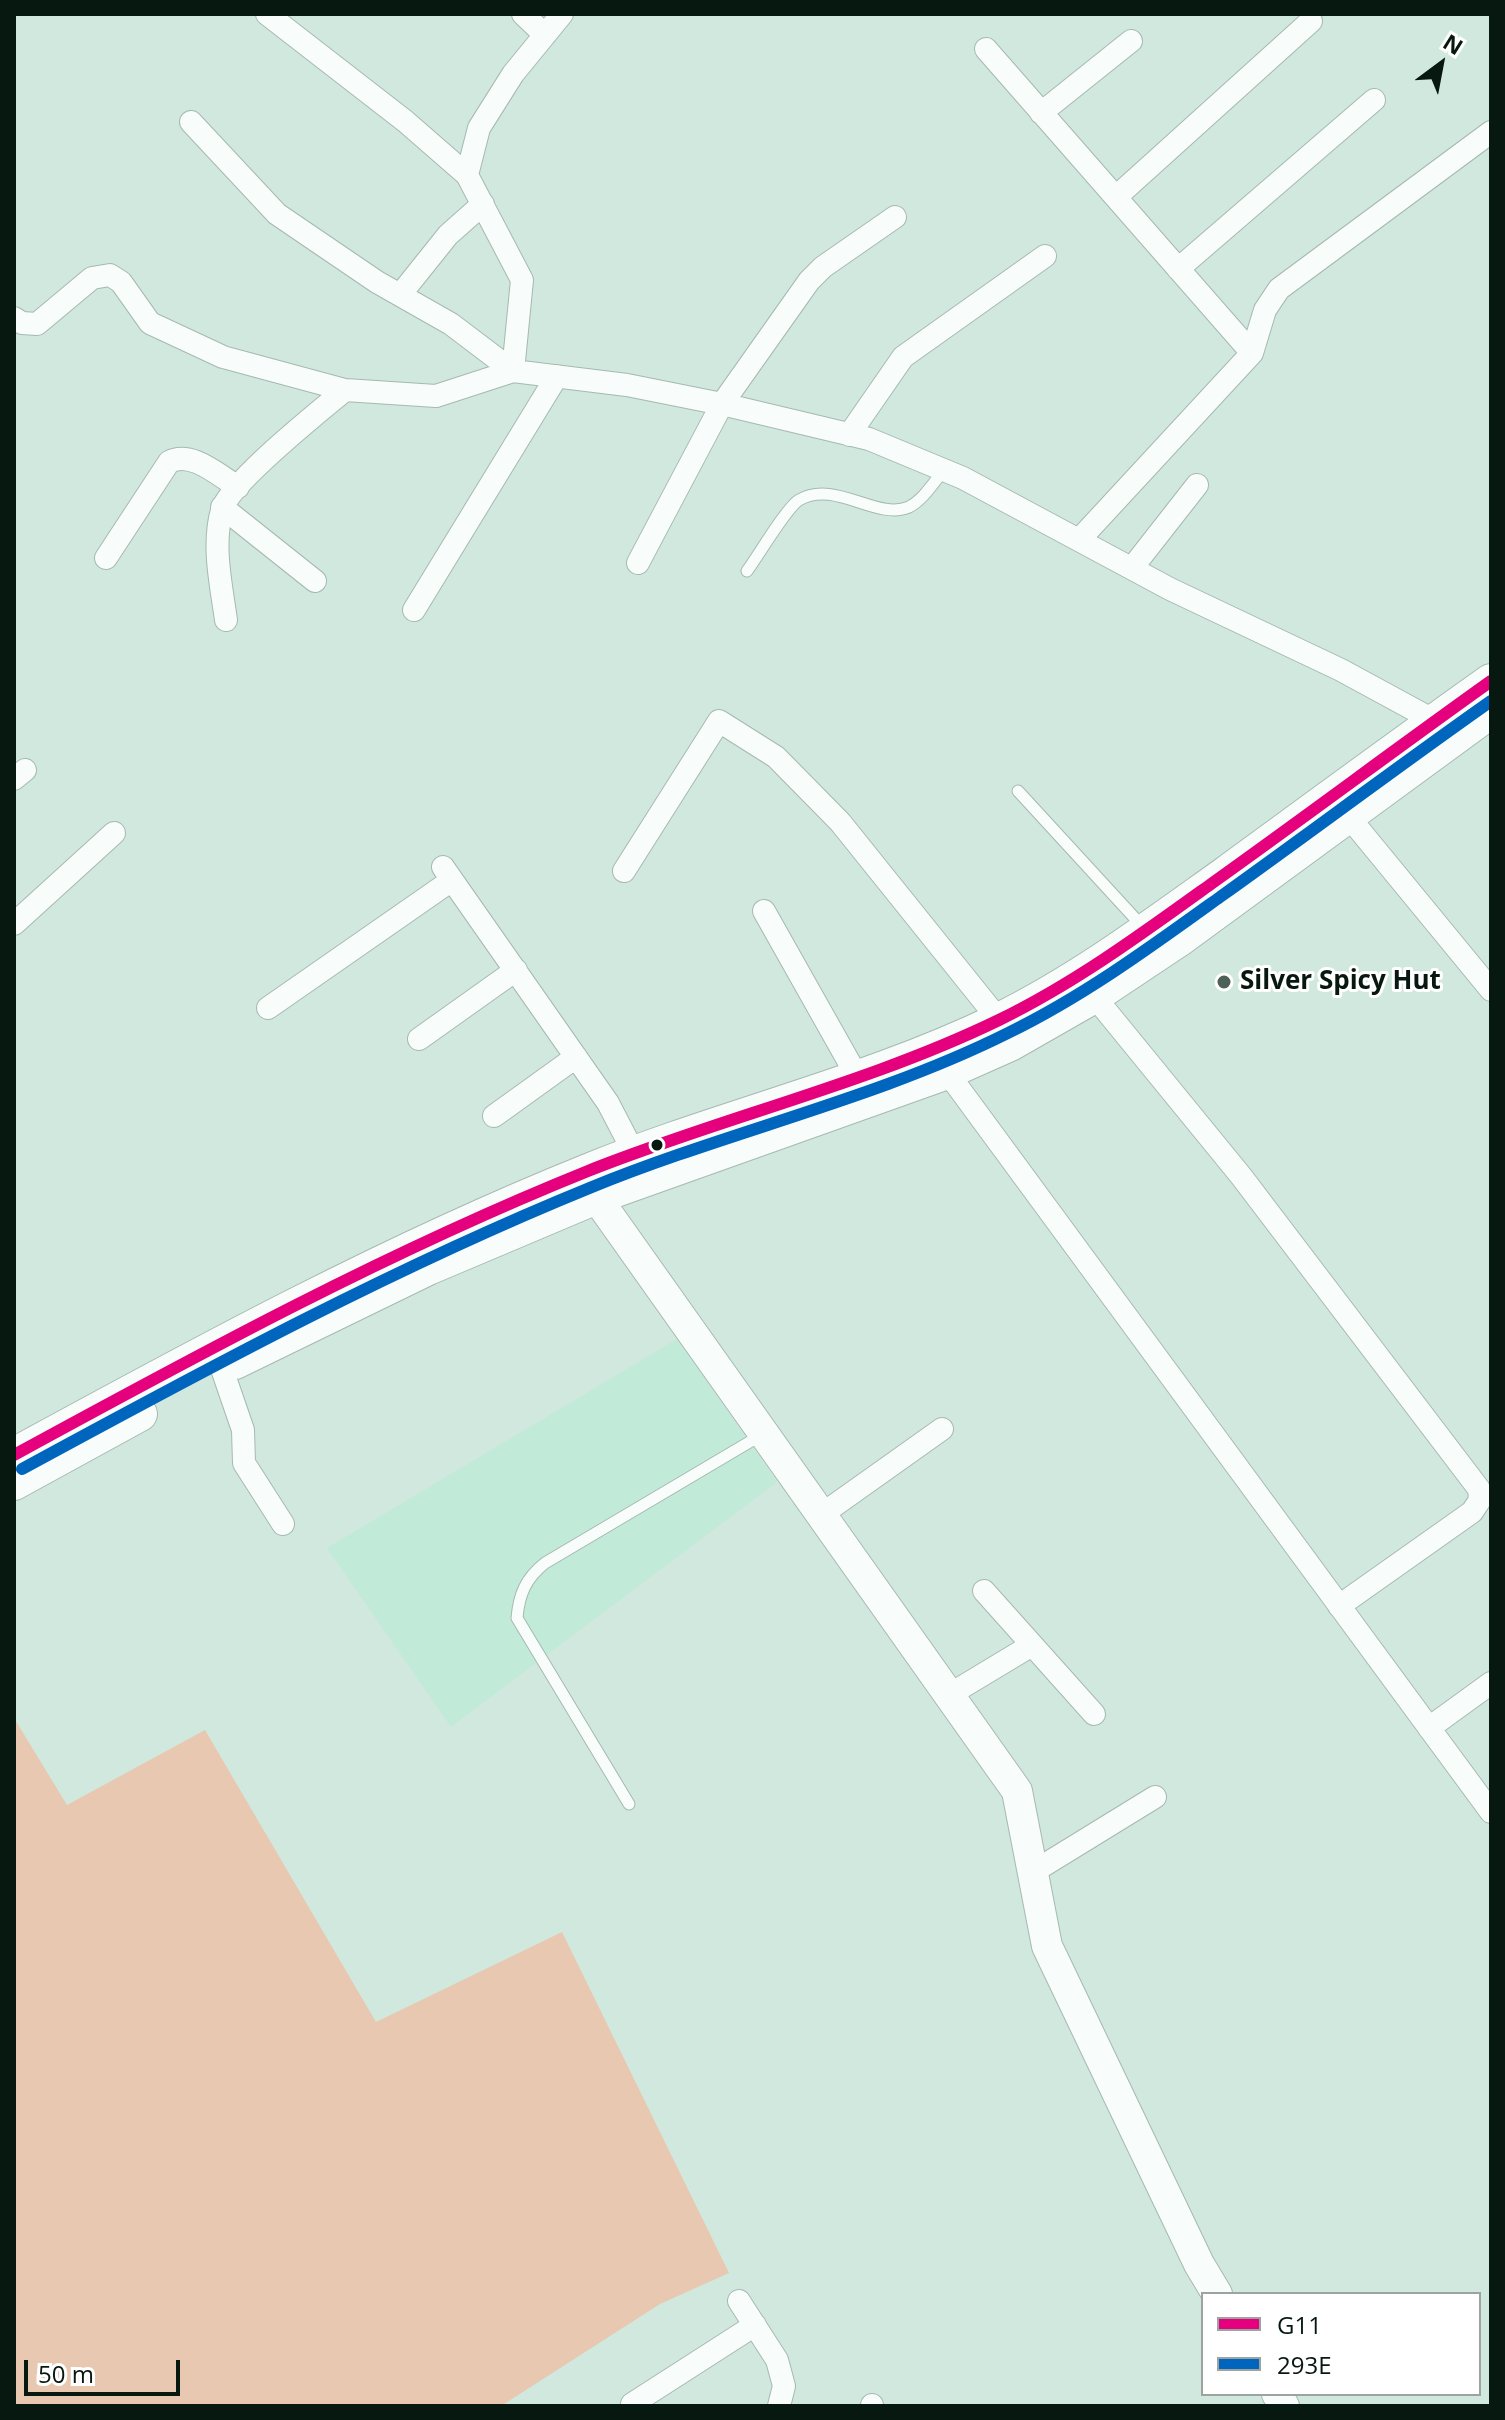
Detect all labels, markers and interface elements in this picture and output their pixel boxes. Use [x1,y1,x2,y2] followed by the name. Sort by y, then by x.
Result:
[1401,24,1481,104] north arrow
[1438,26,1469,61] text: N
[1240,966,1441,998] place label: Silver Spicy Hut
[1215,973,1233,991] marker: Silver Spicy Hut
[649,1137,665,1153] unlabelled marker
[1201,2292,1481,2396] legend
[1277,2308,1322,2341] text: G11
[28,2344,184,2394] scale bar
[1277,2348,1332,2381] text: 293E
[38,2357,94,2390] text: 50 m

